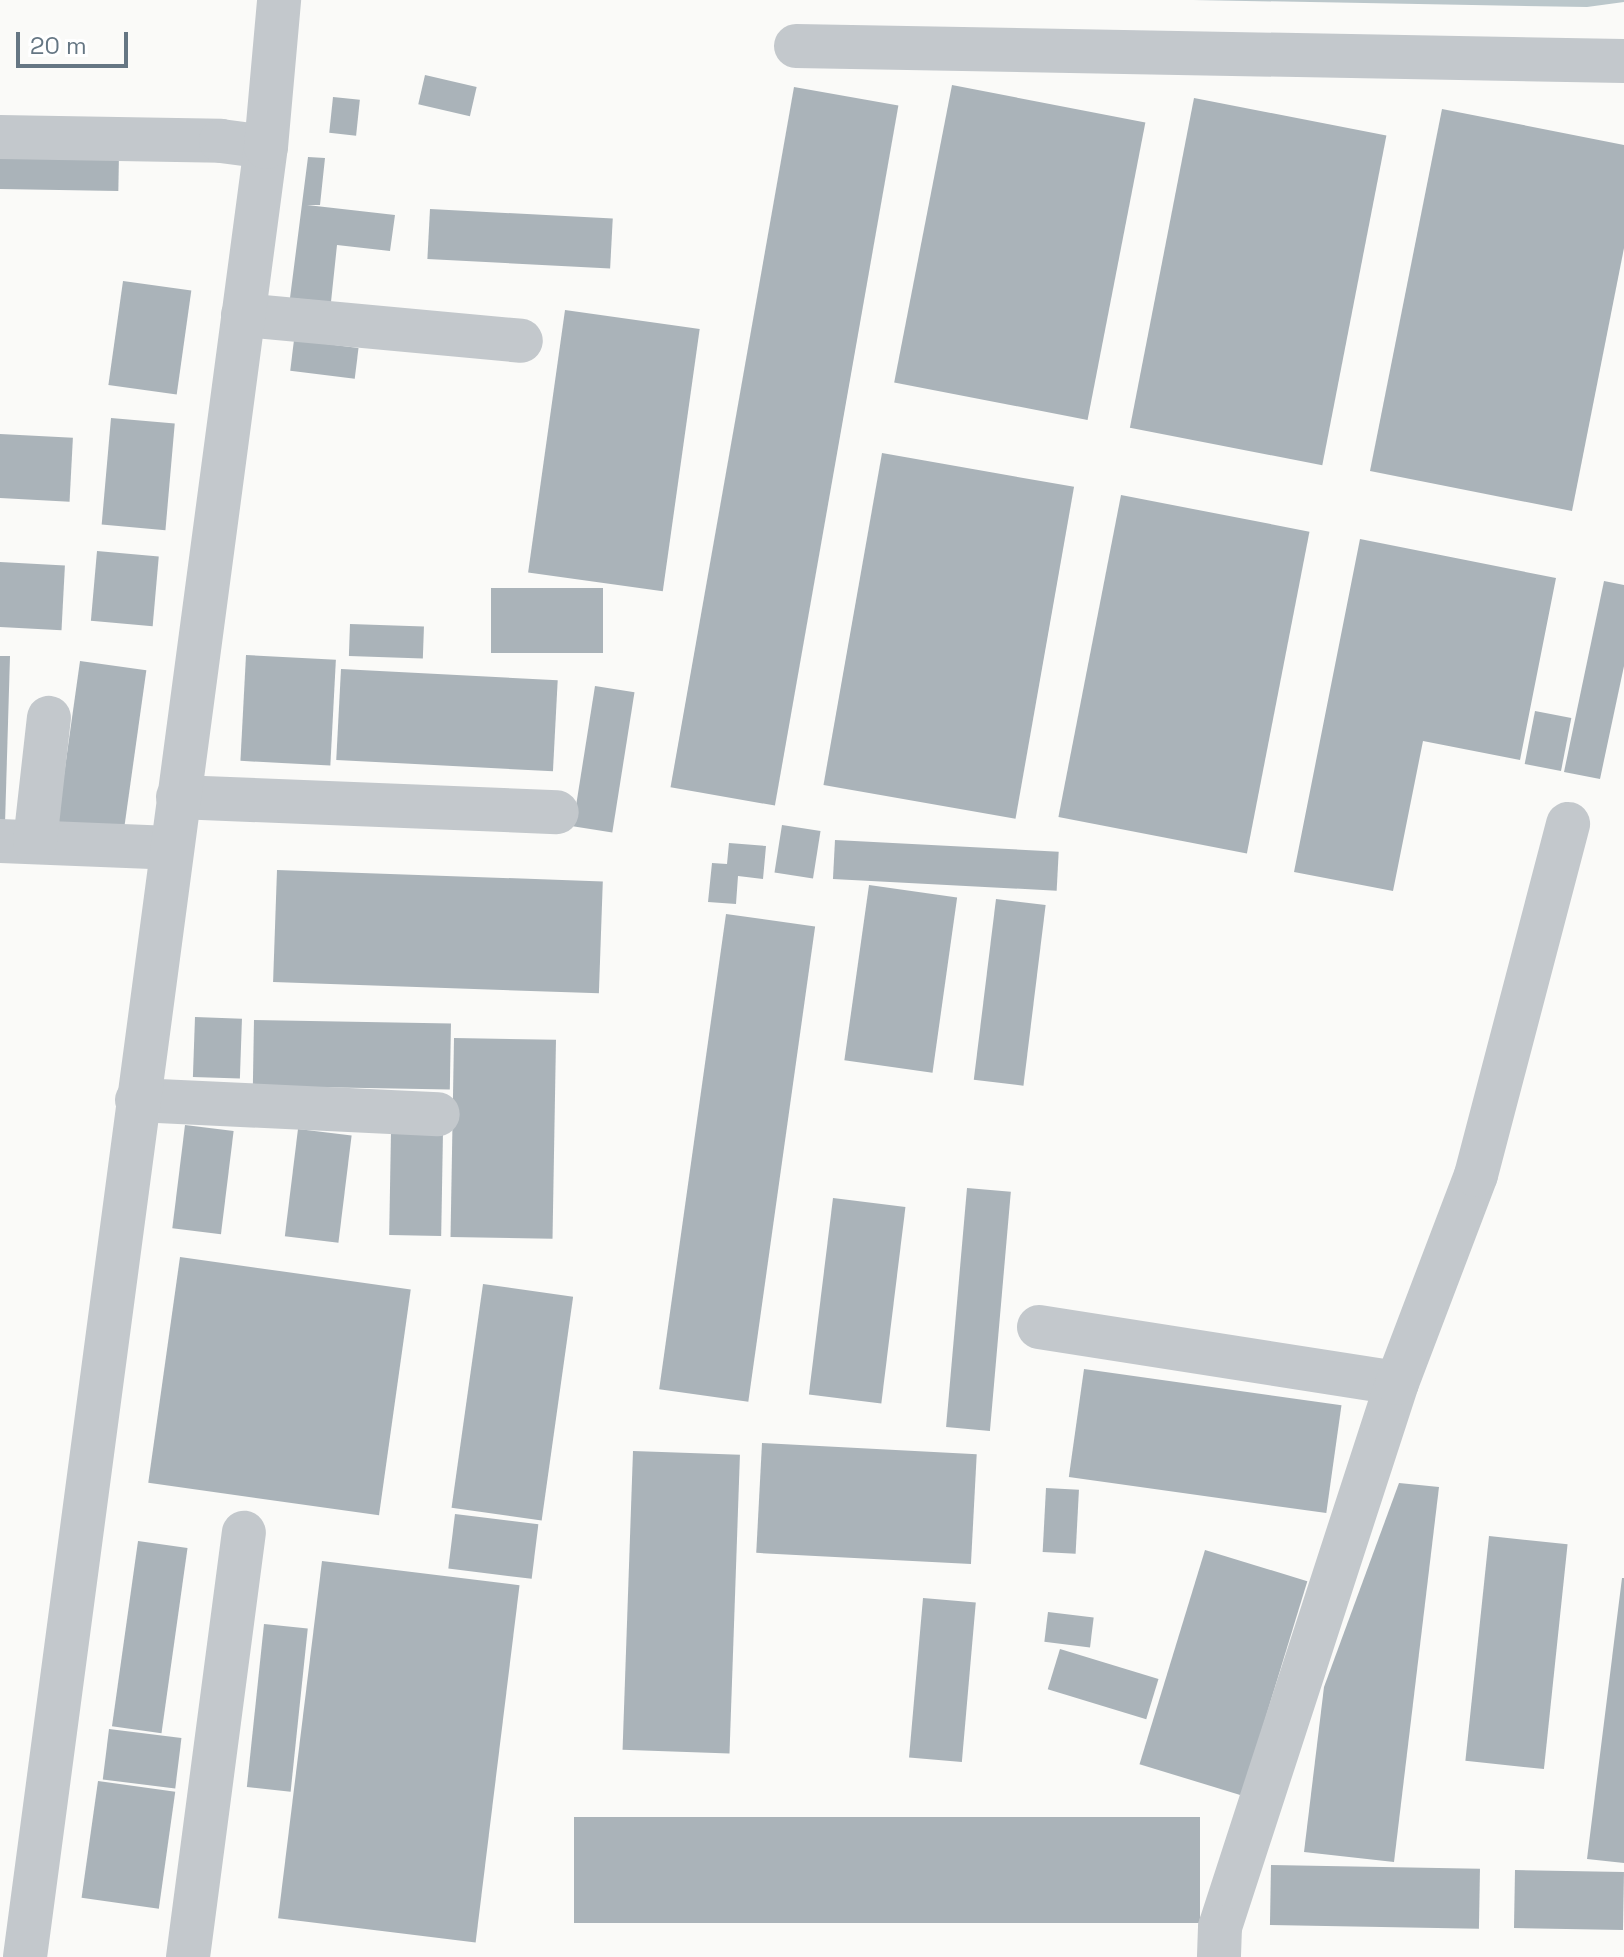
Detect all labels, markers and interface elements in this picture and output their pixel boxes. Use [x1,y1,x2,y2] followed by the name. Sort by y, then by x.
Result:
[20,16,132,66] scale bar
[30,30,87,61] text: 20 m

